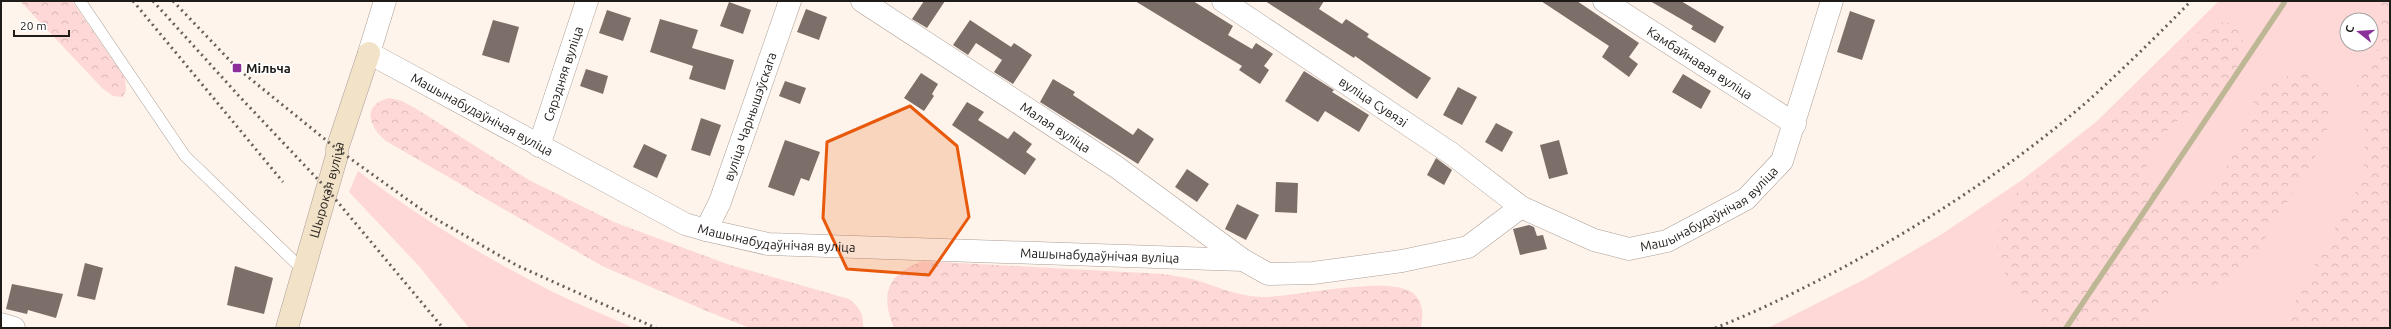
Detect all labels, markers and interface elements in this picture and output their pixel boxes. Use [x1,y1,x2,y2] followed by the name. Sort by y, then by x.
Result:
[14,12,69,38] scale bar
[2339,12,2379,52] north arrow
[20,19,47,32] text: 20 m
[541,24,585,123] street label: Сярэдняя вуліца
[1645,24,1755,102] street label: Камбайнавая вуліца
[2343,24,2356,34] text: С
[721,50,779,183] street label: вуліца Чарнышэўскага
[246,61,291,75] place label: Мільча
[231,62,243,74] marker: Мільча
[409,70,555,158] street label: Машынабудаўнічая вуліца
[1337,74,1410,129] street label: вуліца Сувязі
[1018,99,1093,155] street label: Малая вуліца
[306,140,346,239] street label: Шырокая вуліца
[1639,163,1780,254] street label: Машынабудаўнічая вуліца
[696,221,856,254] street label: Машынабудаўнічая вуліца
[1020,245,1180,265] street label: Машынабудаўнічая вуліца

